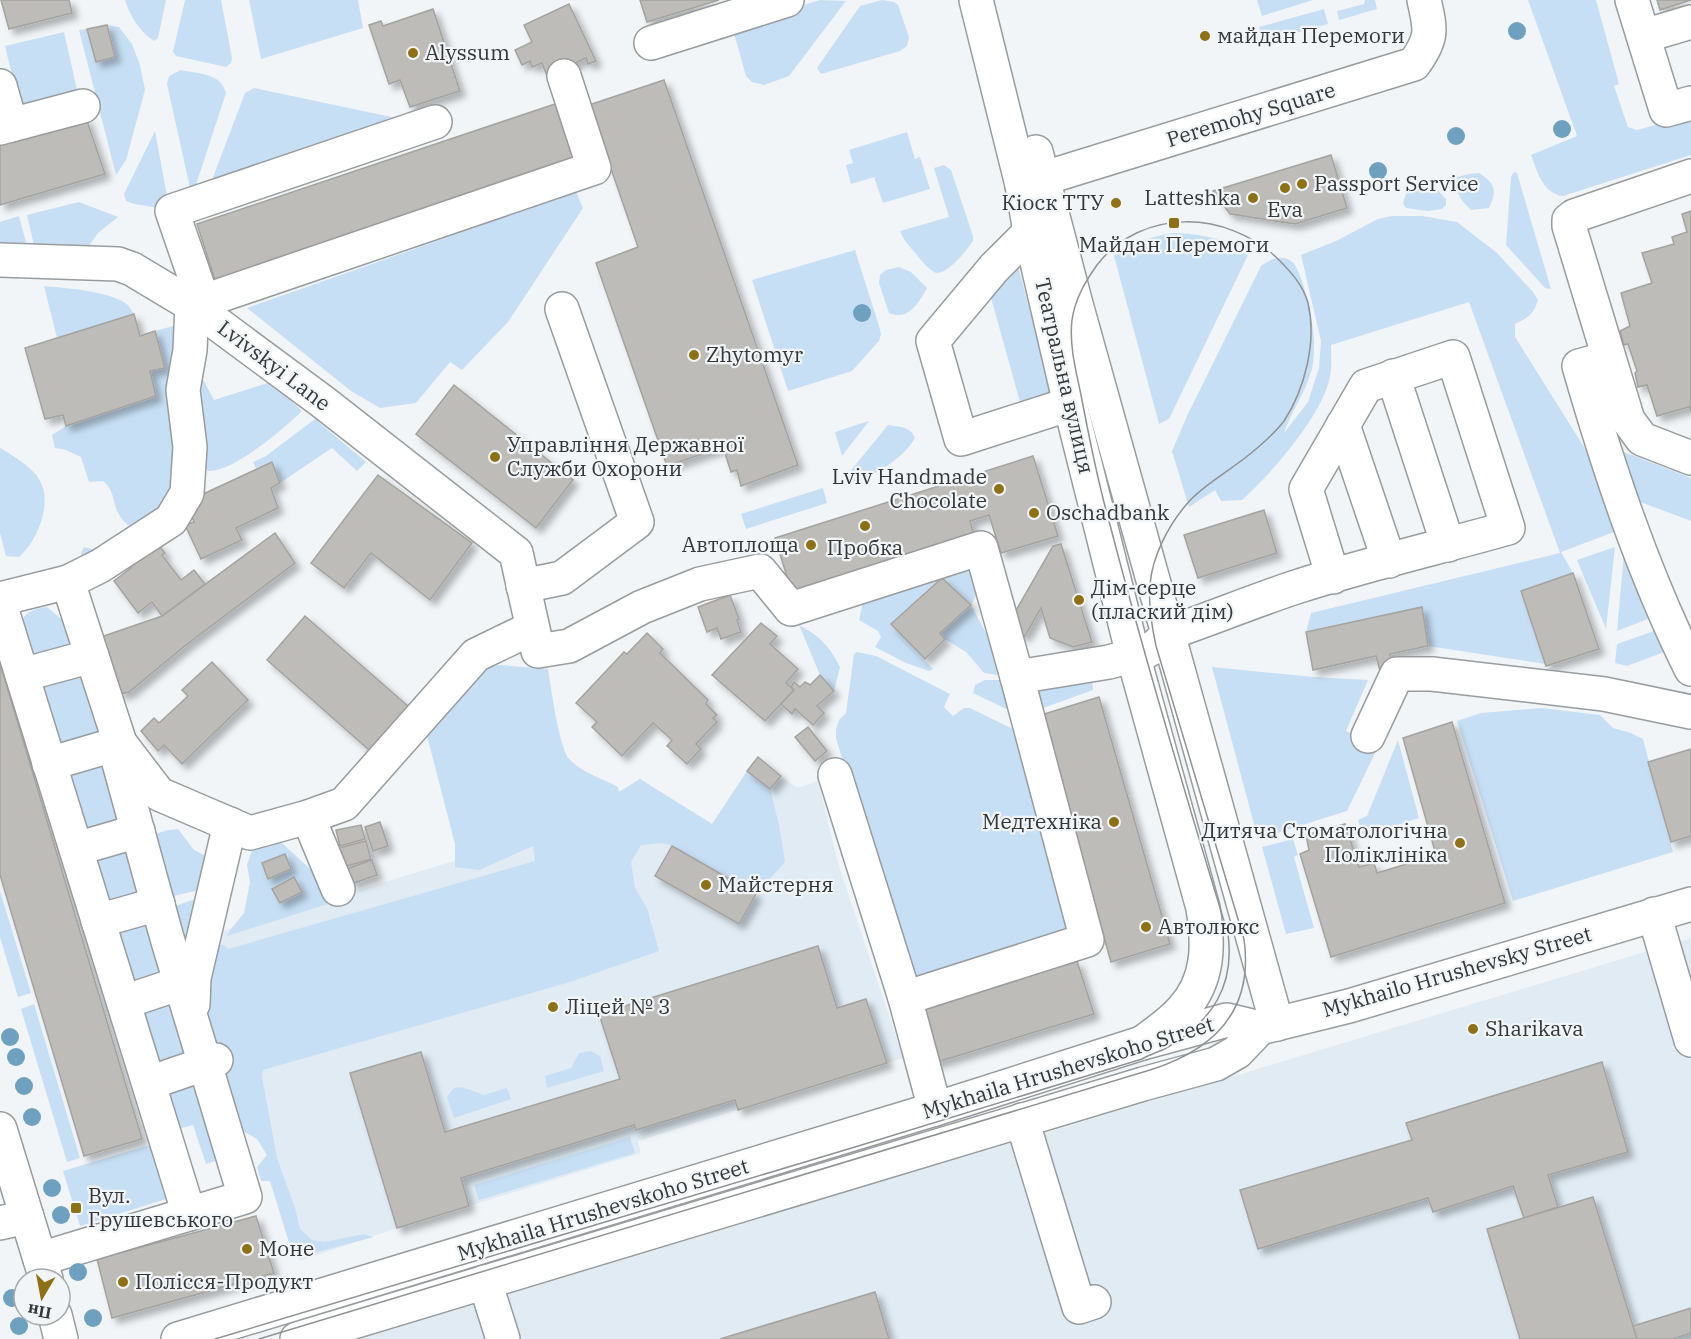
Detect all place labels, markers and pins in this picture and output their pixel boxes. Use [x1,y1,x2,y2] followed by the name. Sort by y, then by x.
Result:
[1217,21,1405,49] place label: майдан Перемоги
[1198,29,1212,43] marker: майдан Перемоги
[425,38,510,66] place label: Alyssum
[406,46,420,60] marker: Alyssum
[1314,169,1479,197] place label: Passport Service
[1295,177,1309,191] marker: Passport Service
[1278,181,1292,195] marker: Eva
[1144,183,1241,211] place label: Latteshka
[1001,188,1104,216] place label: Кіоск ТТУ
[1246,191,1260,205] marker: Latteshka
[1267,195,1303,223] place label: Eva
[1109,196,1123,210] marker: Кіоск ТТУ
[1167,216,1181,230] marker: Майдан Перемоги
[1079,230,1269,258] place label: Майдан Перемоги
[706,340,804,368] place label: Zhytomyr
[687,348,701,362] marker: Zhytomyr
[507,430,745,482] place label: Управління Державної Служби Охорони
[488,450,502,464] marker: Управління Державної Служби Охорони
[832,462,987,514] place label: Lviv Handmade Chocolate
[992,482,1006,496] marker: Lviv Handmade Chocolate
[1046,498,1170,526] place label: Oschadbank
[1027,506,1041,520] marker: Oschadbank
[858,519,872,533] marker: Пробка
[682,530,799,558] place label: Автоплоща
[827,533,903,561] place label: Пробка
[804,538,818,552] marker: Автоплоща
[1091,573,1234,625] place label: Дім-серце (плаский дім)
[1072,593,1086,607] marker: Дім-серце (плаский дім)
[982,807,1102,835] place label: Медтехніка
[1107,815,1121,829] marker: Медтехніка
[1202,816,1448,868] place label: Дитяча Стоматологічна Поліклініка
[1453,836,1467,850] marker: Дитяча Стоматологічна Поліклініка
[718,870,834,898] place label: Майстерня
[699,878,713,892] marker: Майстерня
[1158,912,1260,940] place label: Автолюкс
[1139,920,1153,934] marker: Автолюкс
[565,992,671,1020] place label: Ліцей № 3
[546,1000,560,1014] marker: Ліцей № 3
[1485,1014,1584,1042] place label: Sharikava
[1466,1022,1480,1036] marker: Sharikava
[88,1181,233,1233] place label: Вул. Грушевського
[69,1201,83,1215] marker: Вул. Грушевського
[259,1234,314,1262] place label: Моне
[240,1242,254,1256] marker: Моне
[135,1267,313,1295] place label: Полісся-Продукт
[116,1275,130,1289] marker: Полісся-Продукт

